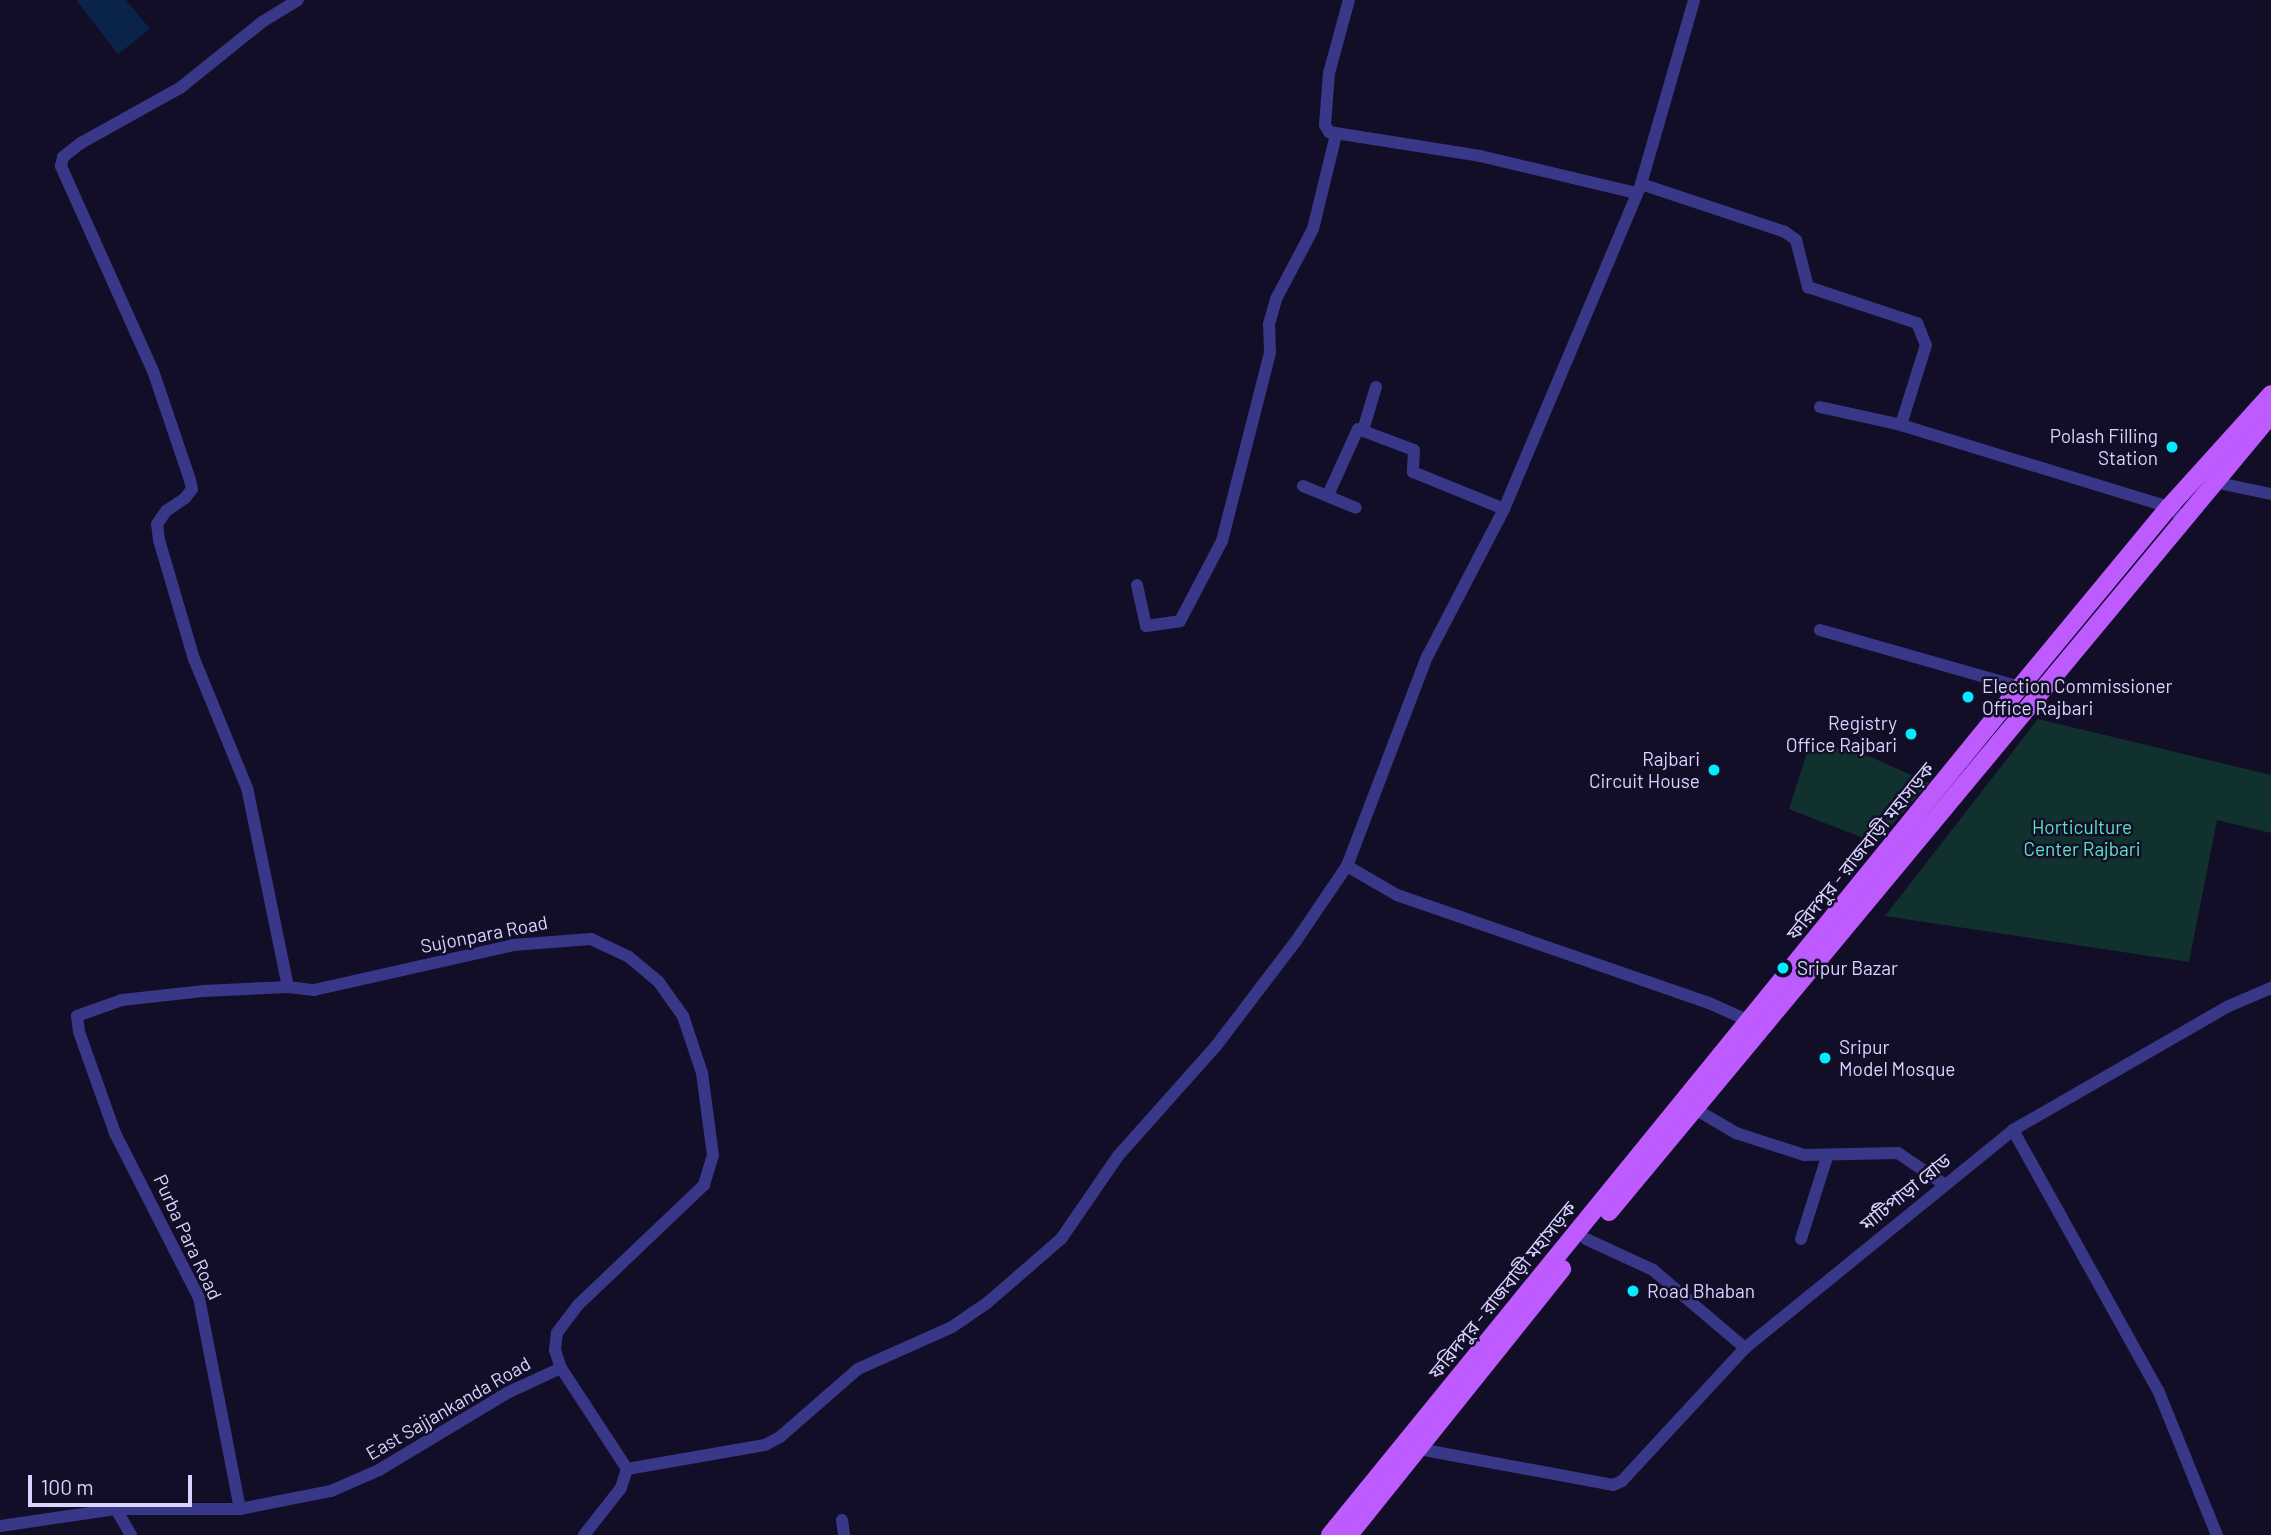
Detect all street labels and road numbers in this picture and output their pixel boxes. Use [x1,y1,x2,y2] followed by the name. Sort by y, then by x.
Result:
[1781,758,1939,944] street label: ফরিদপুর - রাজবাড়ী মহাসড়ক
[418,910,550,958] street label: Sujonpara Road
[1855,1149,1955,1235] street label: মাটিপাড়া রোড
[149,1171,227,1303] street label: Purba Para Road
[1423,1197,1581,1383] street label: ফরিদপুর - রাজবাড়ী মহাসড়ক
[362,1352,534,1464] street label: East Sajjankanda Road

